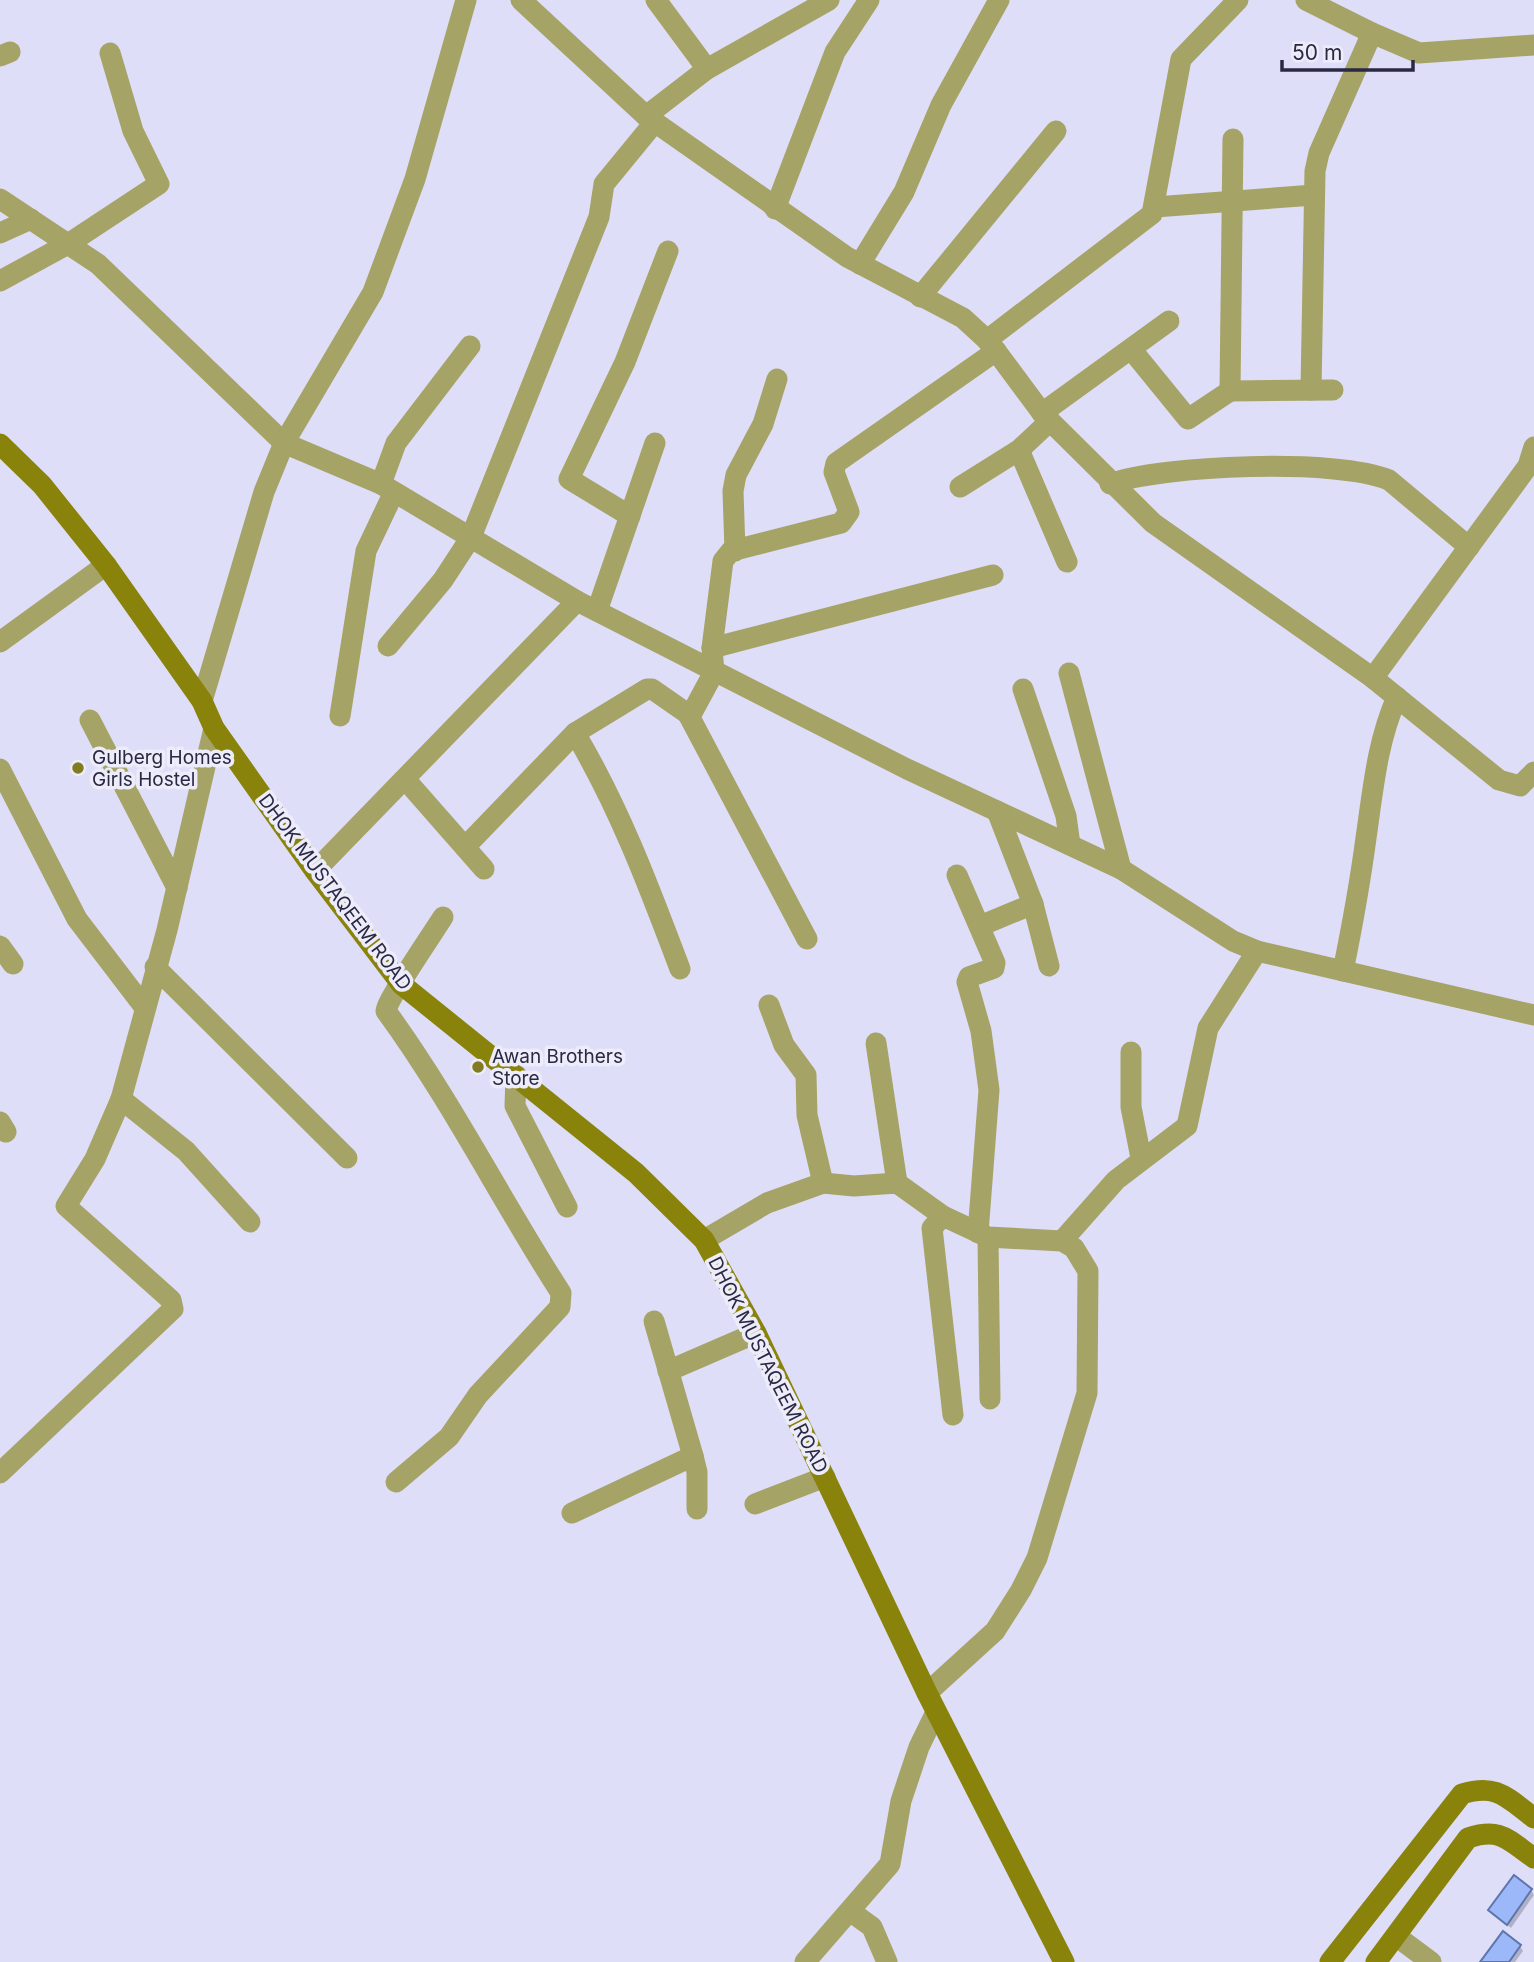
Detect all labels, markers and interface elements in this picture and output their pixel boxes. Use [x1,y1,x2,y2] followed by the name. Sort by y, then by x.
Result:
[1282,28,1413,72] scale bar
[1292,40,1342,65] text: 50 m
[92,746,232,791] place label: Gulberg Homes Girls Hostel
[70,760,86,776] marker: Gulberg Homes Girls Hostel
[254,789,416,995] street label: DHOK MUSTAQEEM ROAD
[492,1045,623,1090] place label: Awan Brothers Store
[470,1059,486,1075] marker: Awan Brothers Store
[703,1253,833,1477] street label: DHOK MUSTAQEEM ROAD

